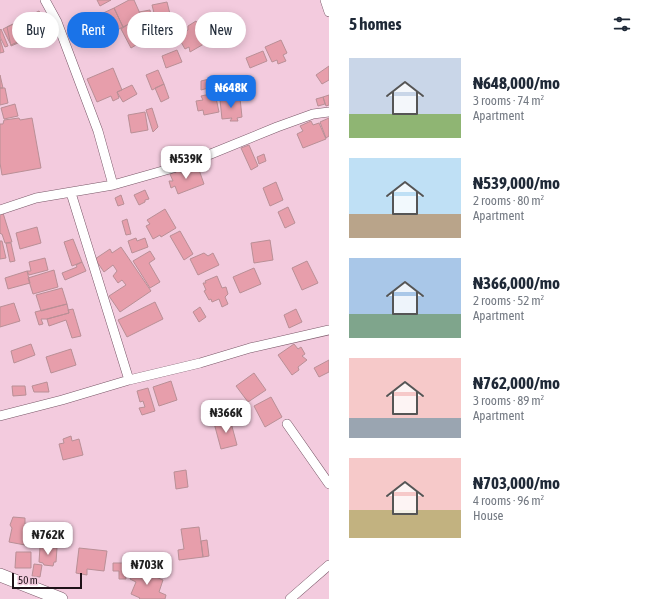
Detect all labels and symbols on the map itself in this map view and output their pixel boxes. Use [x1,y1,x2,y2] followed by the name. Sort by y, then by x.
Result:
[203,75,259,109] pin: ₦648K
[158,146,214,180] pin: ₦539K
[198,400,254,434] pin: ₦366K
[20,522,76,556] pin: ₦762K
[119,552,175,586] pin: ₦703K
[12,571,82,590] scale bar

